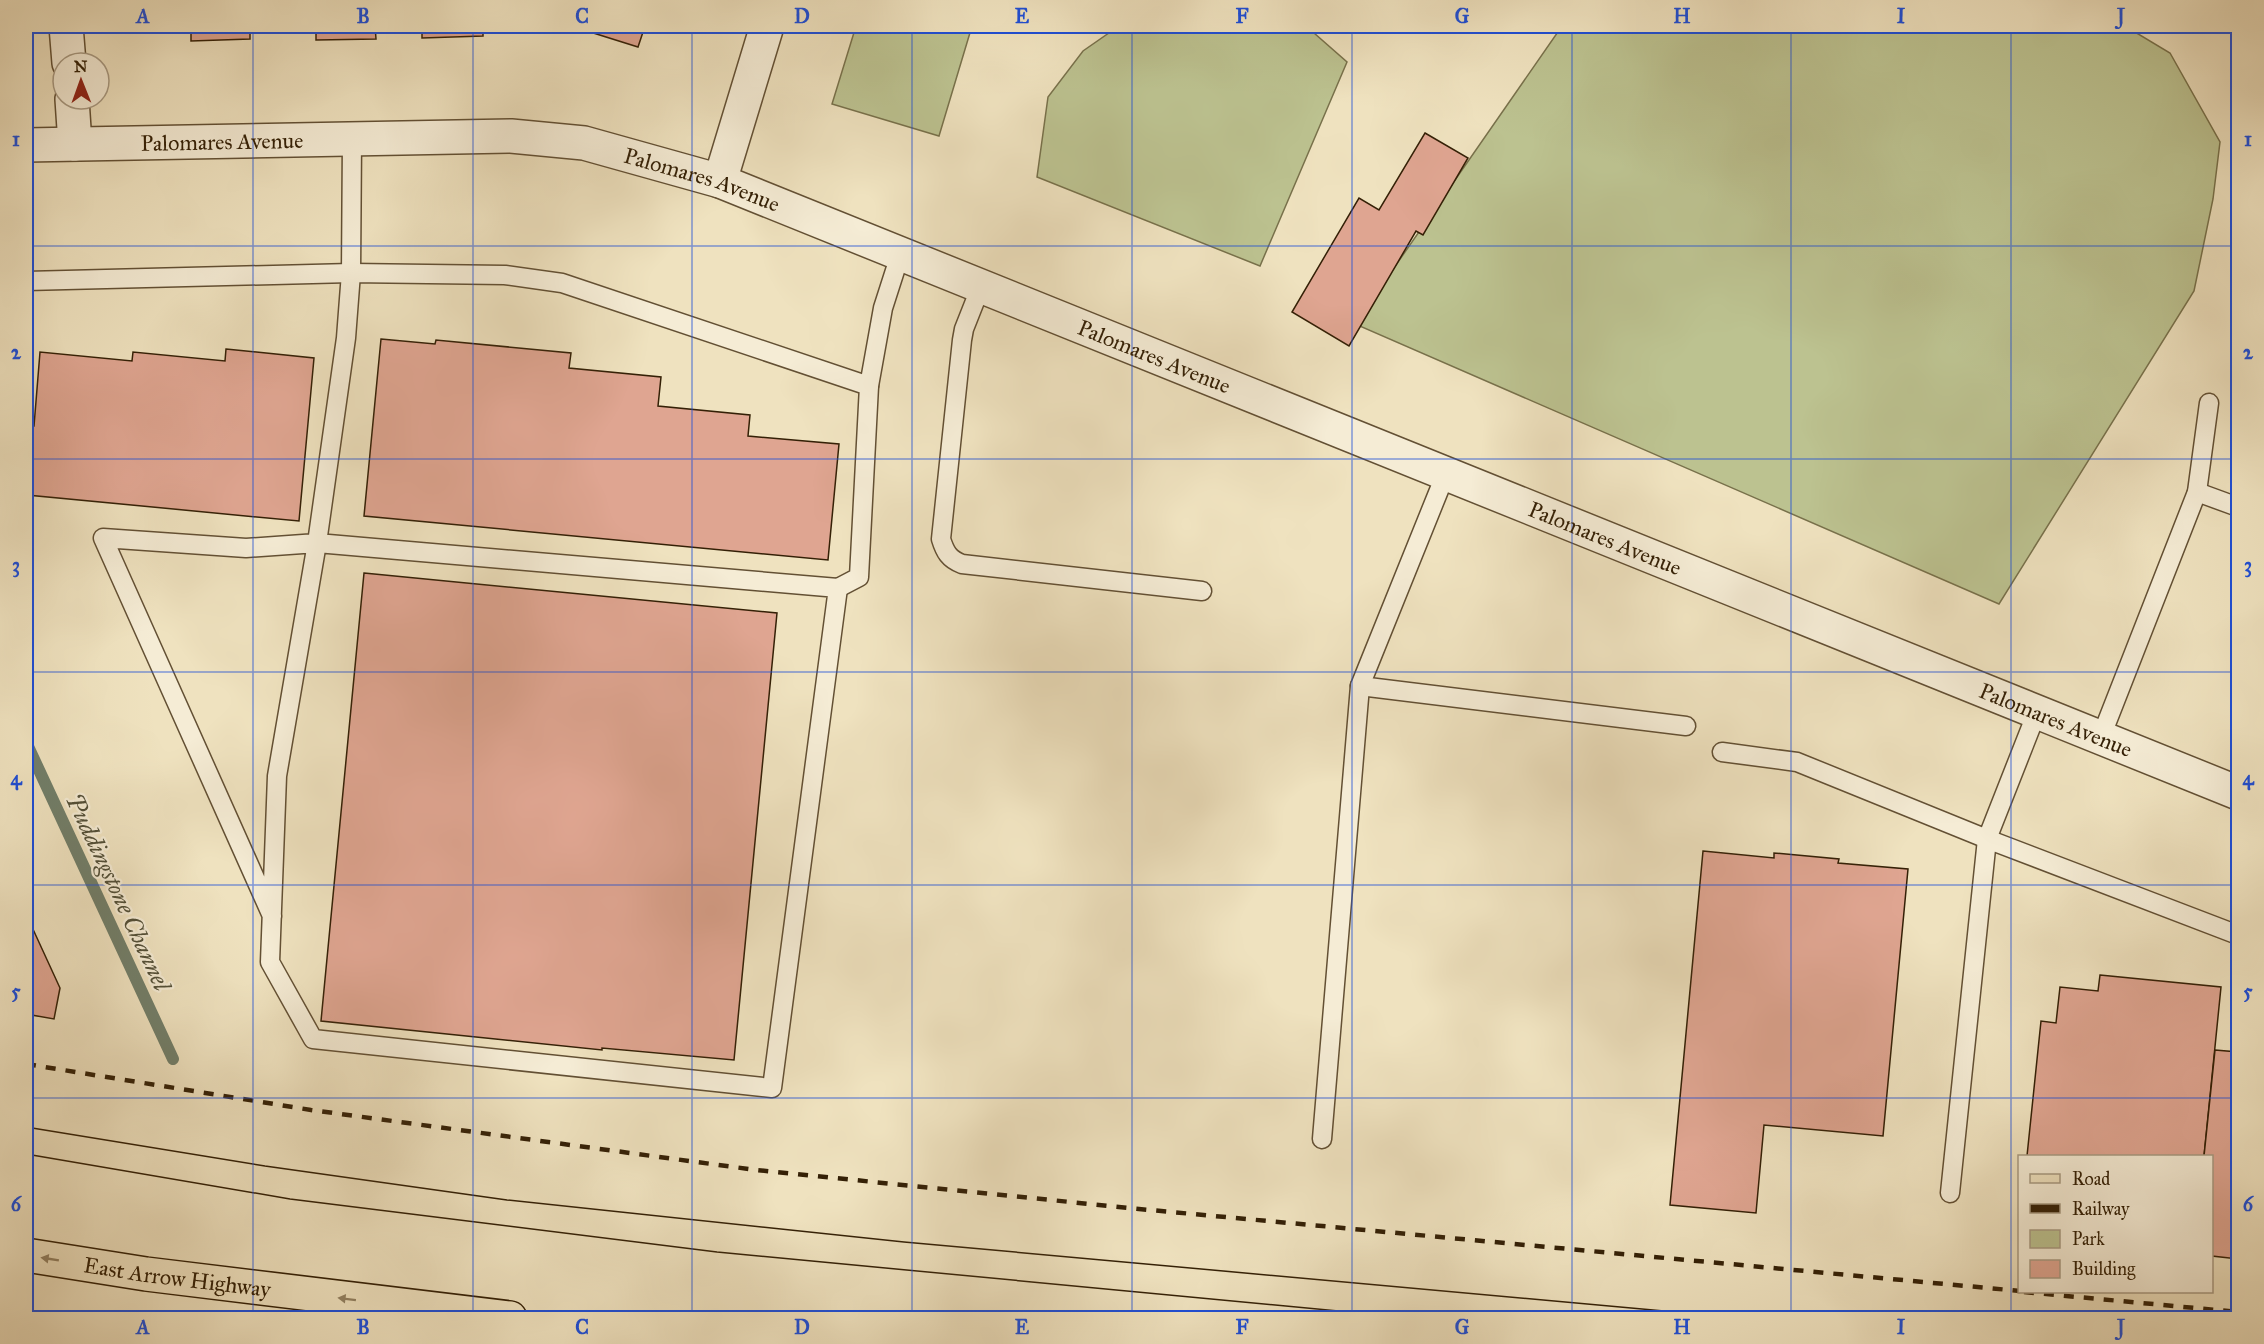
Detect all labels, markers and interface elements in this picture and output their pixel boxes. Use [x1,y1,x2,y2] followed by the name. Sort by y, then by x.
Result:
[134,4,150,28] text: A
[356,4,370,28] text: B
[575,4,589,28] text: C
[794,4,810,28] text: D
[1015,4,1030,28] text: E
[1235,4,1249,28] text: F
[1455,4,1470,28] text: G
[1673,4,1691,28] text: H
[1897,4,1906,28] text: I
[2114,4,2126,30] text: J
[51,51,111,111] north arrow
[74,57,88,76] text: N
[12,127,20,151] text: 1
[140,127,303,157] street label: Palomares Avenue
[2244,127,2252,151] text: 1
[621,142,784,218] street label: Palomares Avenue
[1074,314,1235,399] street label: Palomares Avenue
[11,340,22,364] text: 2
[2243,340,2254,364] text: 2
[1525,495,1685,581] street label: Palomares Avenue
[12,553,20,578] text: 3
[2244,553,2252,578] text: 3
[1975,677,2136,763] street label: Palomares Avenue
[10,766,22,791] text: 4
[2242,766,2254,791] text: 4
[59,789,178,998] water label: Puddingstone Channel
[11,979,21,1003] text: 5
[2243,979,2253,1003] text: 5
[2018,1155,2213,1293] legend
[2072,1168,2110,1190] text: Road
[11,1192,23,1216] text: 6
[2243,1192,2255,1216] text: 6
[2072,1198,2130,1220] text: Railway
[2072,1228,2105,1250] text: Park
[82,1251,273,1303] street label: East Arrow Highway
[40,1254,59,1263] one-way arrow
[2072,1258,2136,1281] text: Building
[338,1294,357,1303] one-way arrow
[134,1315,150,1339] text: A
[356,1315,370,1339] text: B
[575,1315,589,1339] text: C
[794,1315,810,1339] text: D
[1015,1315,1030,1339] text: E
[1235,1315,1249,1339] text: F
[1455,1315,1470,1339] text: G
[1673,1315,1691,1339] text: H
[1897,1315,1906,1339] text: I
[2114,1315,2126,1341] text: J

